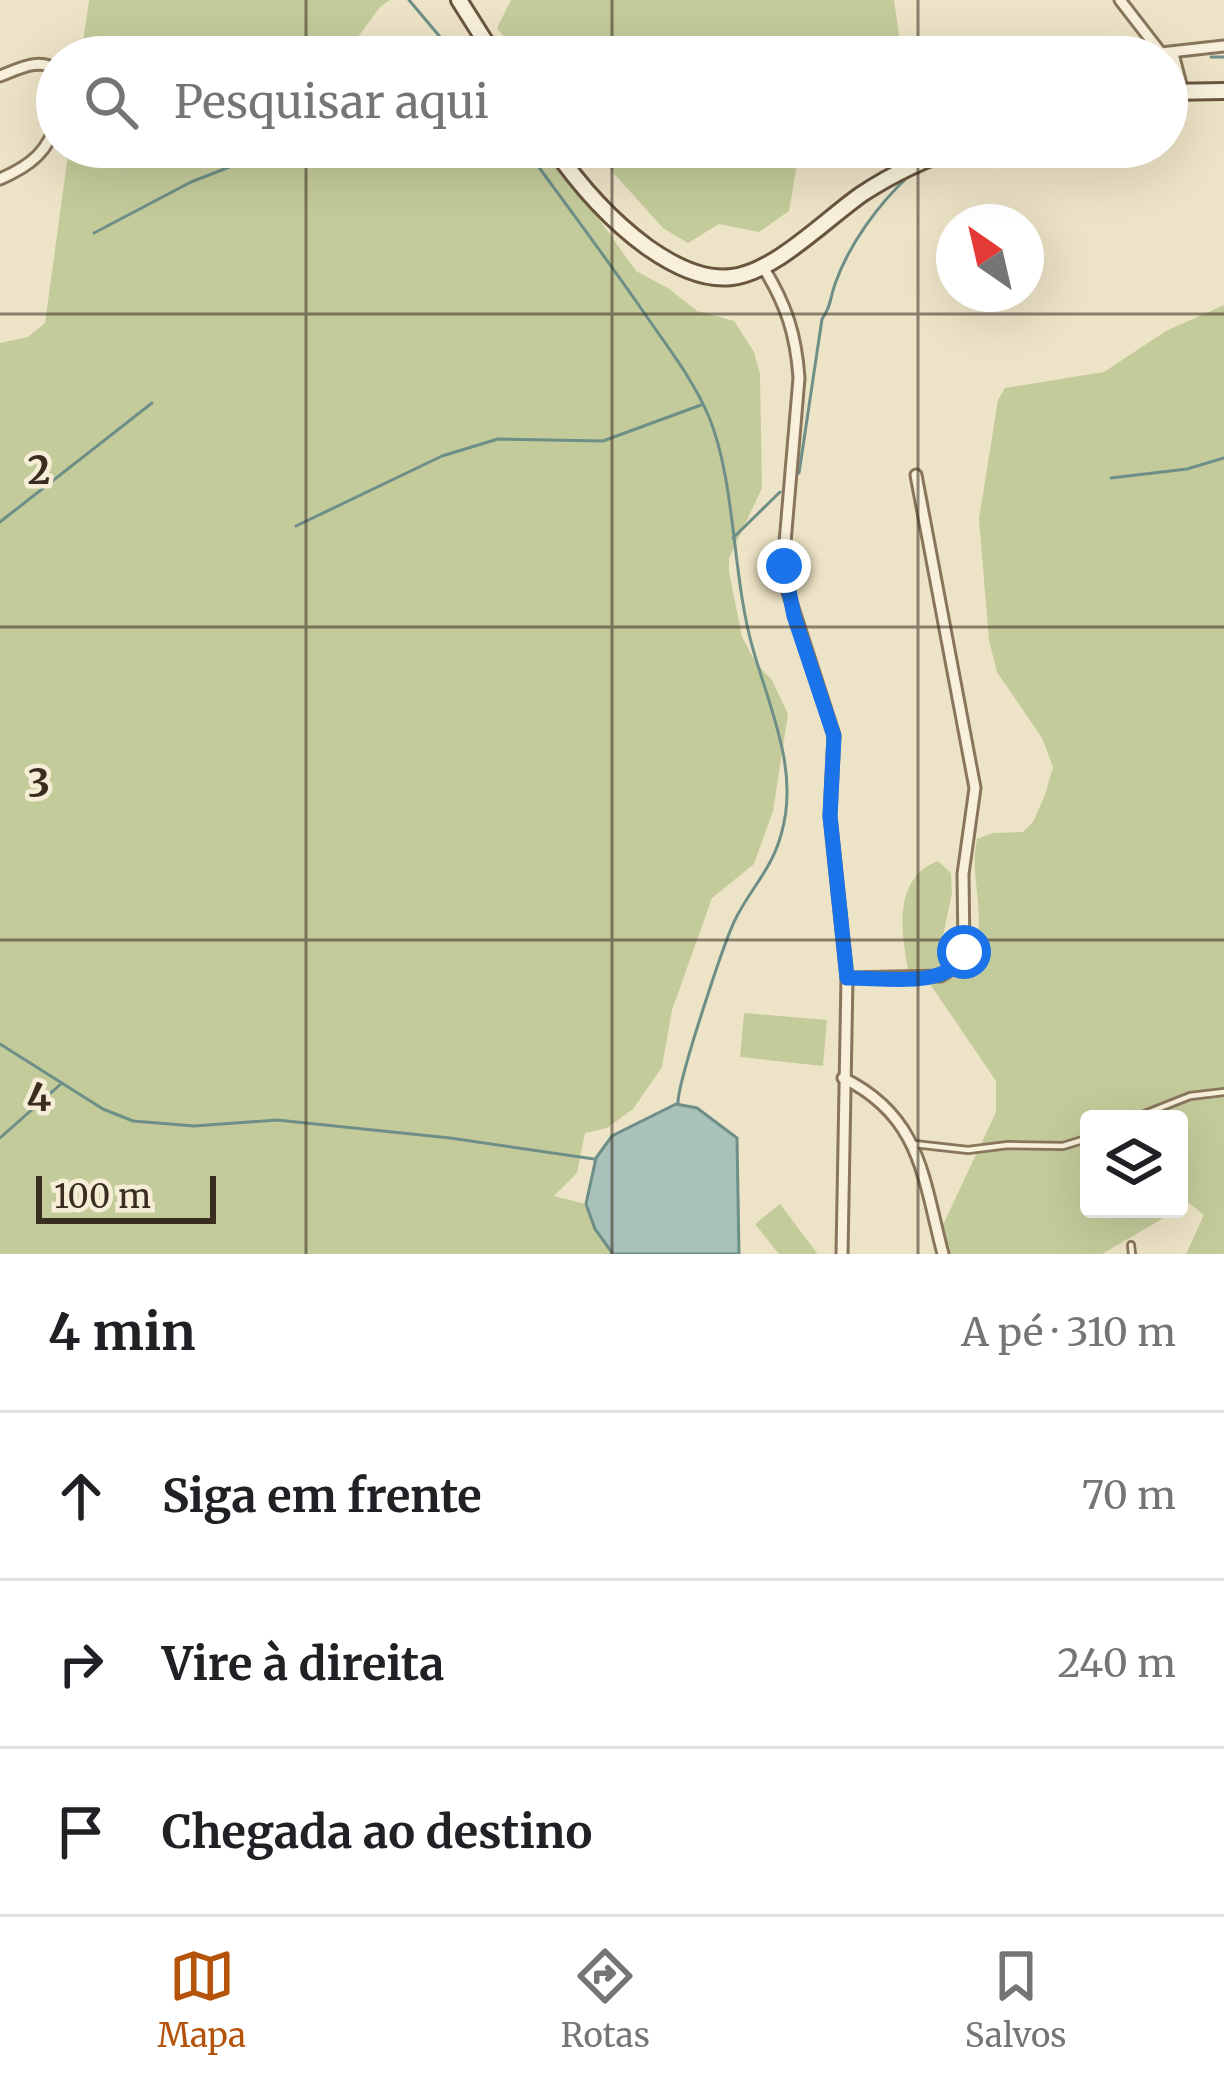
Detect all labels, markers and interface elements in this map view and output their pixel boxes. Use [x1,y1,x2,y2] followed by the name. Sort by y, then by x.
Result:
[36,36,1188,168] search box
[78,69,144,135] icon: search
[174,74,489,130] text: Pesquisar aqui
[936,204,1044,312] north arrow
[28,446,50,495] text: 2
[757,539,811,593] route end
[28,759,50,808] text: 3
[937,925,991,979] route start
[27,1073,52,1122] text: 4
[1080,1110,1188,1218] map controls
[1080,1110,1188,1218] button: layers
[36,1170,216,1223] scale bar
[54,1176,151,1217] text: 100 m
[48,1300,196,1364] text: 4 min
[961,1308,1176,1357] text: A pé · 310 m
[48,1463,114,1529] icon: ahead
[162,1468,482,1524] text: Siga em frente
[1082,1471,1176,1520] text: 70 m
[48,1631,114,1697] icon: right
[162,1636,444,1692] text: Vire à direita
[1057,1639,1176,1688] text: 240 m
[48,1799,114,1865] icon: arrive
[162,1804,592,1860] text: Chegada ao destino
[157,1943,246,2056] tab: Mapa
[561,1943,650,2056] tab: Rotas
[965,1943,1067,2056] tab: Salvos

